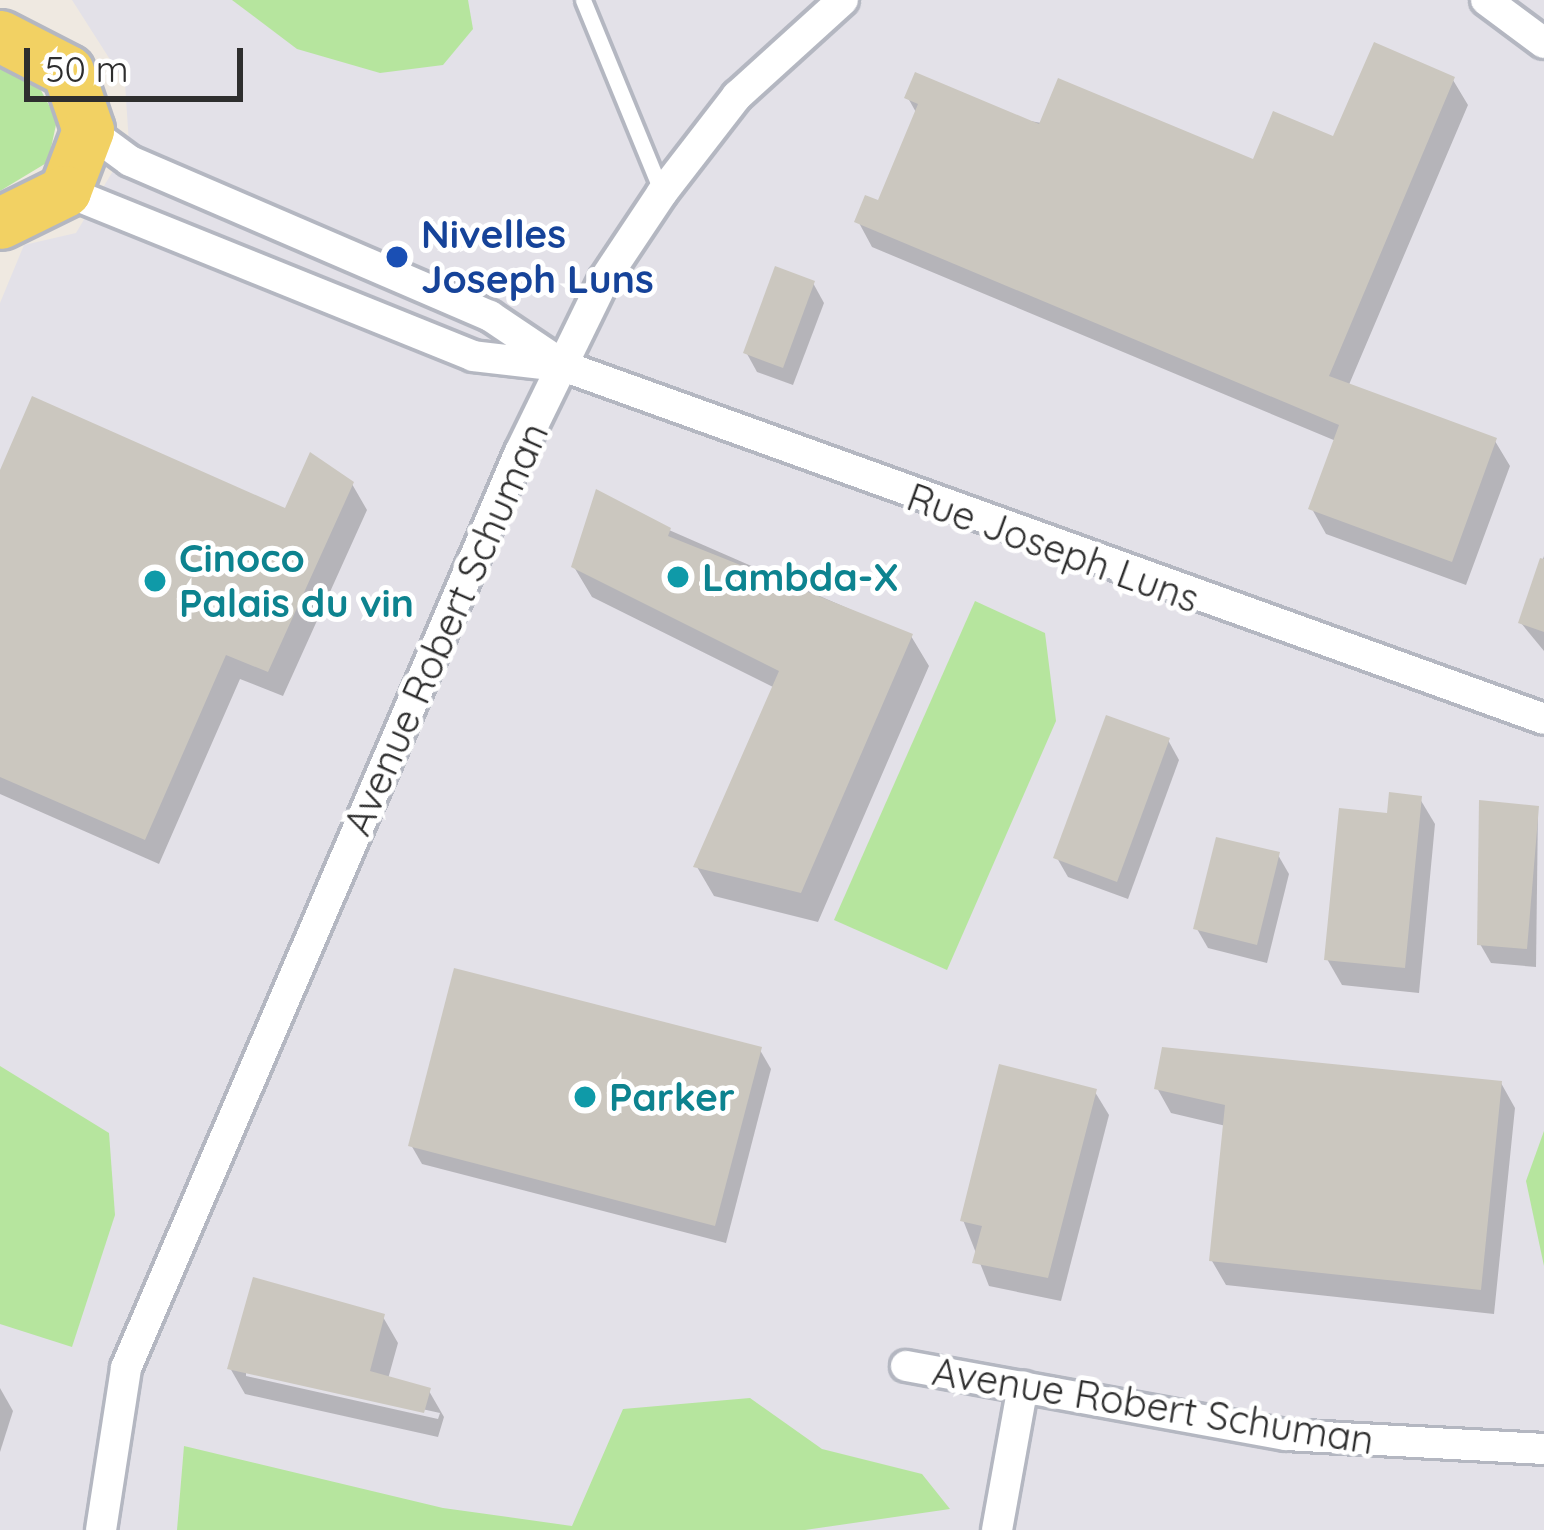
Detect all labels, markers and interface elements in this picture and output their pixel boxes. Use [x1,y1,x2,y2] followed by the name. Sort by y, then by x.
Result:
[30,24,249,98] scale bar
[45,46,129,91] text: 50 m
[421,212,654,303] place label: Nivelles Joseph Luns
[384,244,410,270] marker: Nivelles Joseph Luns
[334,416,558,842] street label: Avenue Robert Schuman
[901,474,1205,622] street label: Rue Joseph Luns
[179,536,414,627] place label: Cinoco Palais du vin
[702,554,899,600] place label: Lambda-X
[665,564,691,590] marker: Lambda-X
[142,568,168,594] marker: Cinoco Palais du vin
[609,1074,735,1120] place label: Parker
[572,1084,598,1110] marker: Parker
[929,1348,1377,1464] street label: Avenue Robert Schuman

